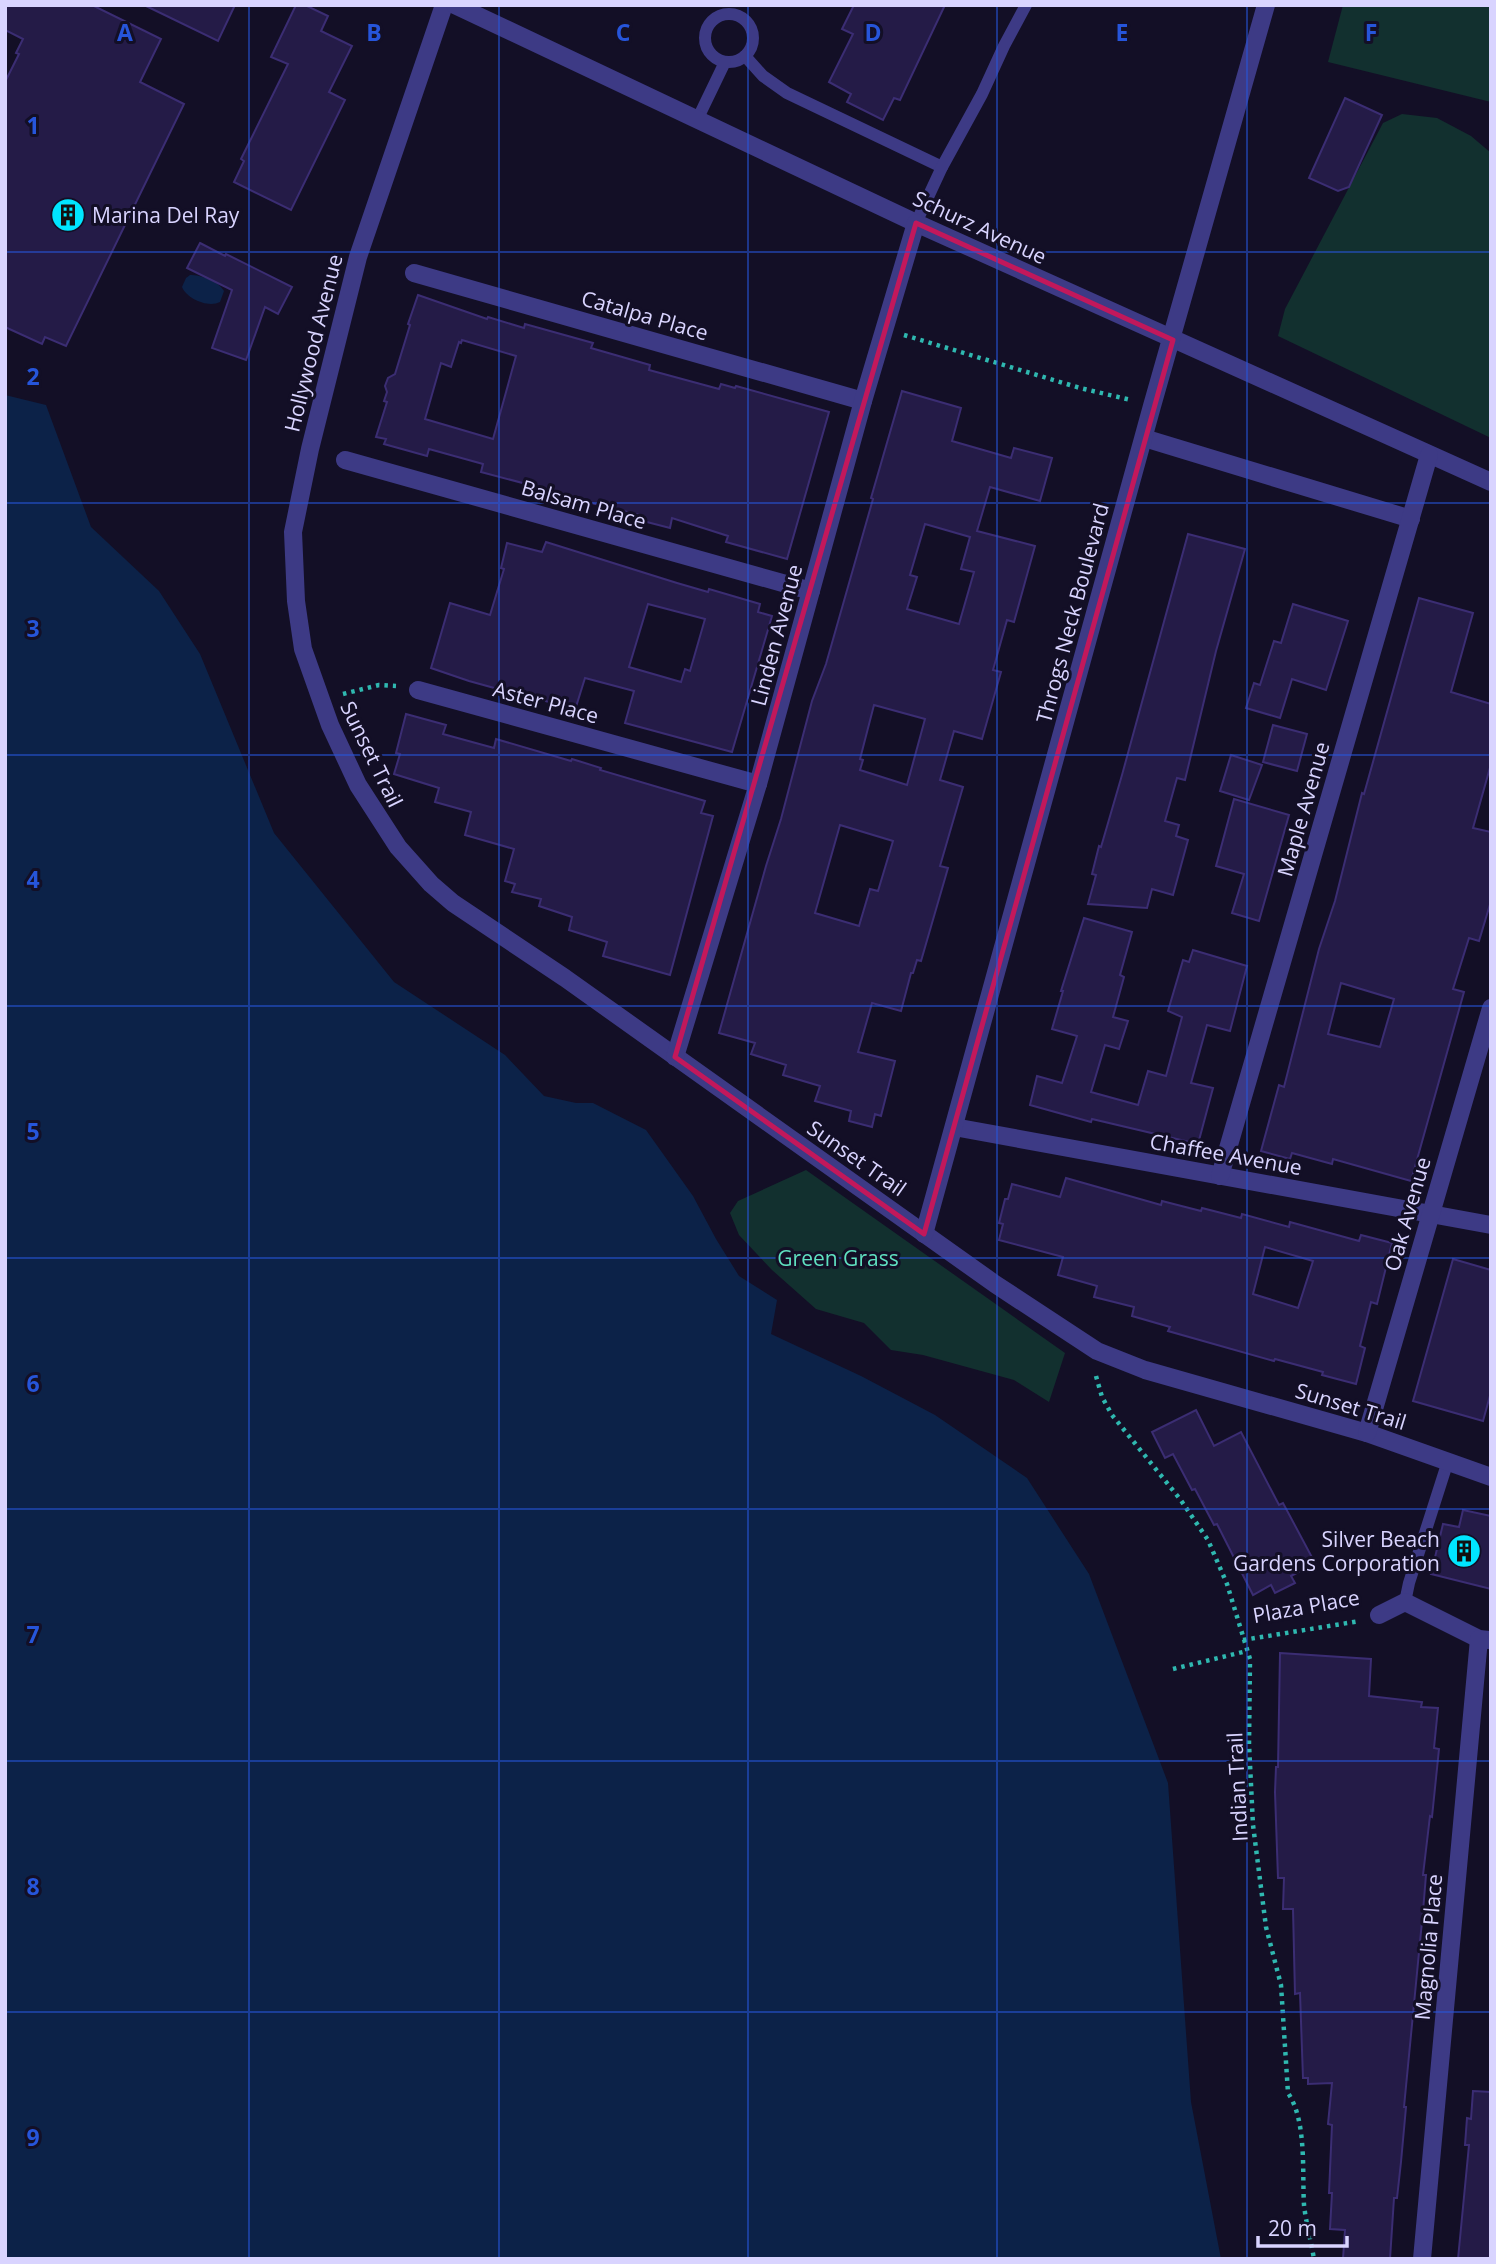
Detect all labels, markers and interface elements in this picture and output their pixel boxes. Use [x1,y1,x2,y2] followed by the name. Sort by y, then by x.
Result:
[117,16,133,48] text: A
[366,16,382,48] text: B
[616,16,630,48] text: C
[864,16,882,48] text: D
[1116,16,1128,48] text: E
[1365,16,1377,48] text: F
[26,109,40,141] text: 1
[909,184,1051,270] street label: Schurz Avenue
[49,196,87,234] building icon: Marina Del Ray
[92,201,240,229] place label: Marina Del Ray
[277,251,349,435] street label: Hollywood Avenue
[578,284,712,346] street label: Catalpa Place
[26,360,40,392] text: 2
[518,473,650,535] street label: Balsam Place
[1029,500,1115,726] street label: Throgs Neck Boulevard
[744,561,808,709] street label: Linden Avenue
[26,612,40,644] text: 3
[490,674,602,730] street label: Aster Place
[334,696,410,812] street label: Sunset Trail
[1270,738,1336,880] street label: Maple Avenue
[26,863,40,895] text: 4
[802,1114,912,1202] street label: Sunset Trail
[26,1115,40,1147] text: 5
[1148,1127,1304,1181] street label: Chaffee Avenue
[1377,1154,1437,1274] street label: Oak Avenue
[777,1244,899,1272] park label: Green Grass
[26,1367,40,1399] text: 6
[1292,1376,1410,1436] street label: Sunset Trail
[1233,1525,1440,1577] place label: Silver Beach Gardens Corporation
[1445,1532,1483,1570] building icon: Silver Beach Gardens Corporation
[1250,1583,1362,1629] street label: Plaza Place
[26,1618,40,1650] text: 7
[1220,1732,1254,1842] street label: Indian Trail
[26,1870,40,1902] text: 8
[1408,1873,1448,2021] street label: Magnolia Place
[26,2121,40,2153] text: 9
[1258,2204,1347,2248] scale bar
[1268,2214,1317,2242] text: 20 m

